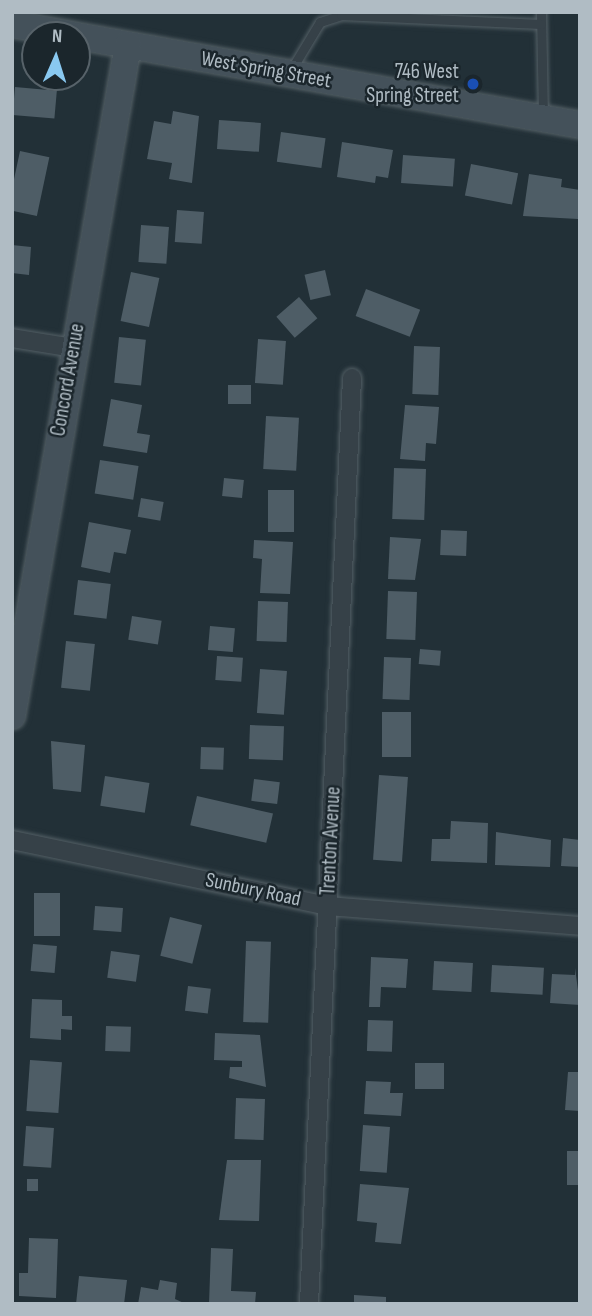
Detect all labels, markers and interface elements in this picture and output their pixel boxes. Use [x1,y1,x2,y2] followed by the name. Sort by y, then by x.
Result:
[21,21,91,91] north arrow
[51,25,63,48] text: N
[199,46,333,94] street label: West Spring Street
[366,59,459,109] place label: 746 West Spring Street
[465,76,481,92] marker: 746 West Spring Street
[46,322,90,438] street label: Concord Avenue
[316,786,346,896] street label: Trenton Avenue
[203,868,303,912] street label: Sunbury Road

